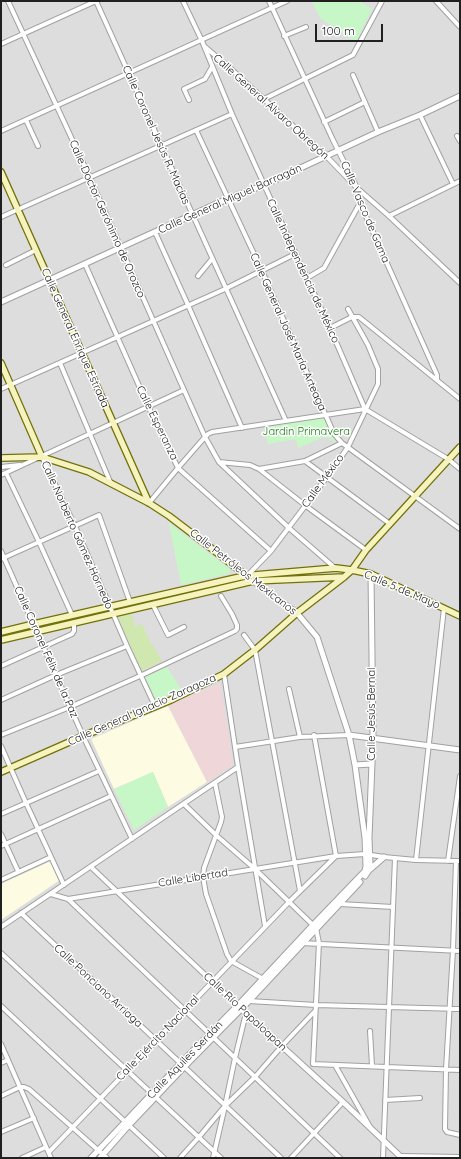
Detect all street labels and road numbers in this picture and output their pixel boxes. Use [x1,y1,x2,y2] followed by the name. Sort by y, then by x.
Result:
[210,51,332,163] street label: Calle General Álvaro Obregón
[119,63,193,207] street label: Calle Coronel Jesús R. Macías
[66,138,148,300] street label: Calle Doctor Gerónimo de Orozco
[338,159,392,265] street label: Calle Vasco de Gama
[156,161,304,237] street label: Calle General Miguel Barragán
[264,197,342,345] street label: Calle Independencia de México
[247,251,329,413] street label: Calle General José María Arteaga
[38,266,112,410] street label: Calle General Enrique Estrada
[133,384,181,462] street label: Calle Esperanza
[299,452,347,510] street label: Calle México
[38,459,116,611] street label: Calle Norberto Gómez Hornedo
[187,526,299,618] street label: Calle Petróleos Mexicanos
[362,568,442,612] street label: Calle 5 de Mayo
[11,584,81,720] street label: Calle Coronel Félix de la Paz
[365,667,379,761] street label: Calle Jesús Bernal
[66,671,218,749] street label: Calle General Ignacio Zaragoza
[157,866,229,890] street label: Calle Libertad
[51,942,145,1030] street label: Calle Ponciano Arriaga
[201,970,289,1054] street label: Calle Río Papaloapan
[114,993,202,1083] street label: Calle Ejército Nacional
[144,1018,226,1102] street label: Calle Aquiles Serdán

